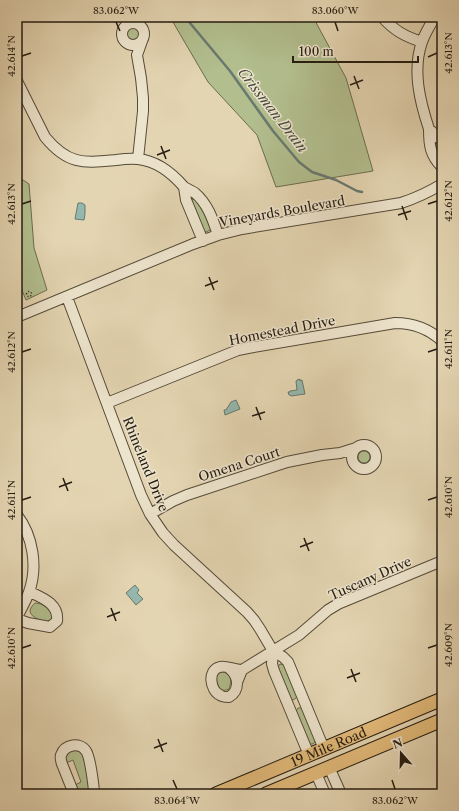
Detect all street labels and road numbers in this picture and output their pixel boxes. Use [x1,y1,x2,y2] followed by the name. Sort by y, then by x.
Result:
[217,192,346,230] street label: Vineyards Boulevard
[228,312,336,348] street label: Homestead Drive
[120,414,172,514] street label: Rhineland Drive
[196,443,282,485] street label: Omena Court
[326,553,414,603] street label: Tuscany Drive
[288,724,369,770] street label: 19 Mile Road

